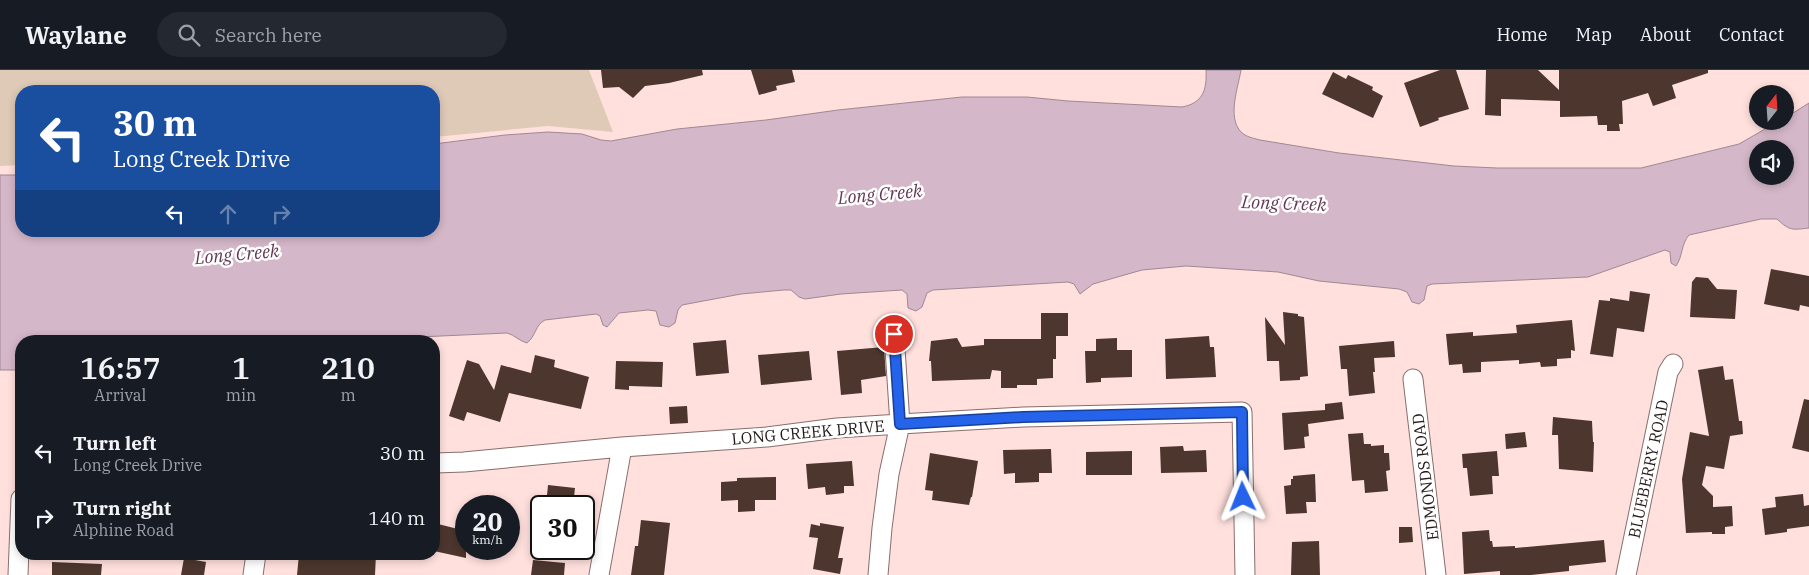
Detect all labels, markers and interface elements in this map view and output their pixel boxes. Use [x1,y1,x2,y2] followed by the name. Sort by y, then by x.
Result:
[157,12,507,57] search box
[25,19,127,51] text: Waylane
[175,21,203,49] icon: search
[215,23,322,47] text: Search here
[1496,23,1548,46] text: Home
[1576,23,1612,46] text: Map
[1640,23,1691,46] text: About
[1719,23,1784,46] text: Contact
[1749,85,1794,130] north arrow
[1749,85,1794,185] map controls
[113,100,197,146] text: 30 m
[30,105,95,170] icon: left
[1749,140,1794,185] button: sound
[113,144,290,173] text: Long Creek Drive
[836,179,924,209] water label: Long Creek
[1240,190,1327,216] water label: Long Creek
[161,200,189,228] icon: left
[214,200,242,228] icon: ahead
[267,200,295,228] icon: right
[193,239,281,269] water label: Long Creek
[873,313,915,355] pin
[880,320,908,348] icon: arrive
[80,348,161,387] text: 16:57
[232,348,250,387] text: 1
[321,348,375,387] text: 210
[94,385,146,405] text: Arrival
[226,385,256,405] text: min
[340,385,356,405] text: m
[1624,398,1672,540] street label: BLUEBERRY ROAD
[1407,412,1443,542] street label: EDMONDS ROAD
[731,415,885,449] street label: LONG CREEK DRIVE
[73,431,156,455] text: Turn left
[30,439,58,467] icon: left
[380,441,425,465] text: 30 m
[73,455,202,475] text: Long Creek Drive
[1216,470,1268,522] position arrow
[530,495,595,560] speed limit sign: 30
[73,496,171,520] text: Turn right
[30,504,58,532] icon: right
[472,505,503,538] text: 20
[368,506,425,530] text: 140 m
[73,520,174,540] text: Alphine Road
[472,532,503,547] text: km/h

